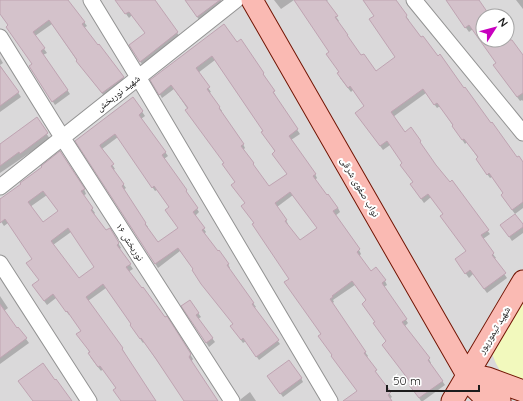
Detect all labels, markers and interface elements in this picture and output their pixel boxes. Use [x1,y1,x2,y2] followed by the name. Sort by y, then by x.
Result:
[475,8,515,48] north arrow
[495,15,511,30] text: N
[93,72,143,114] street label: شهید نوربخش
[338,155,383,220] street label: نواب صفوی شرقی
[113,221,147,264] street label: نوربخش ۱۶
[474,304,514,357] street label: شهید تیمورپور
[387,367,479,393] scale bar
[393,373,421,388] text: 50 m

